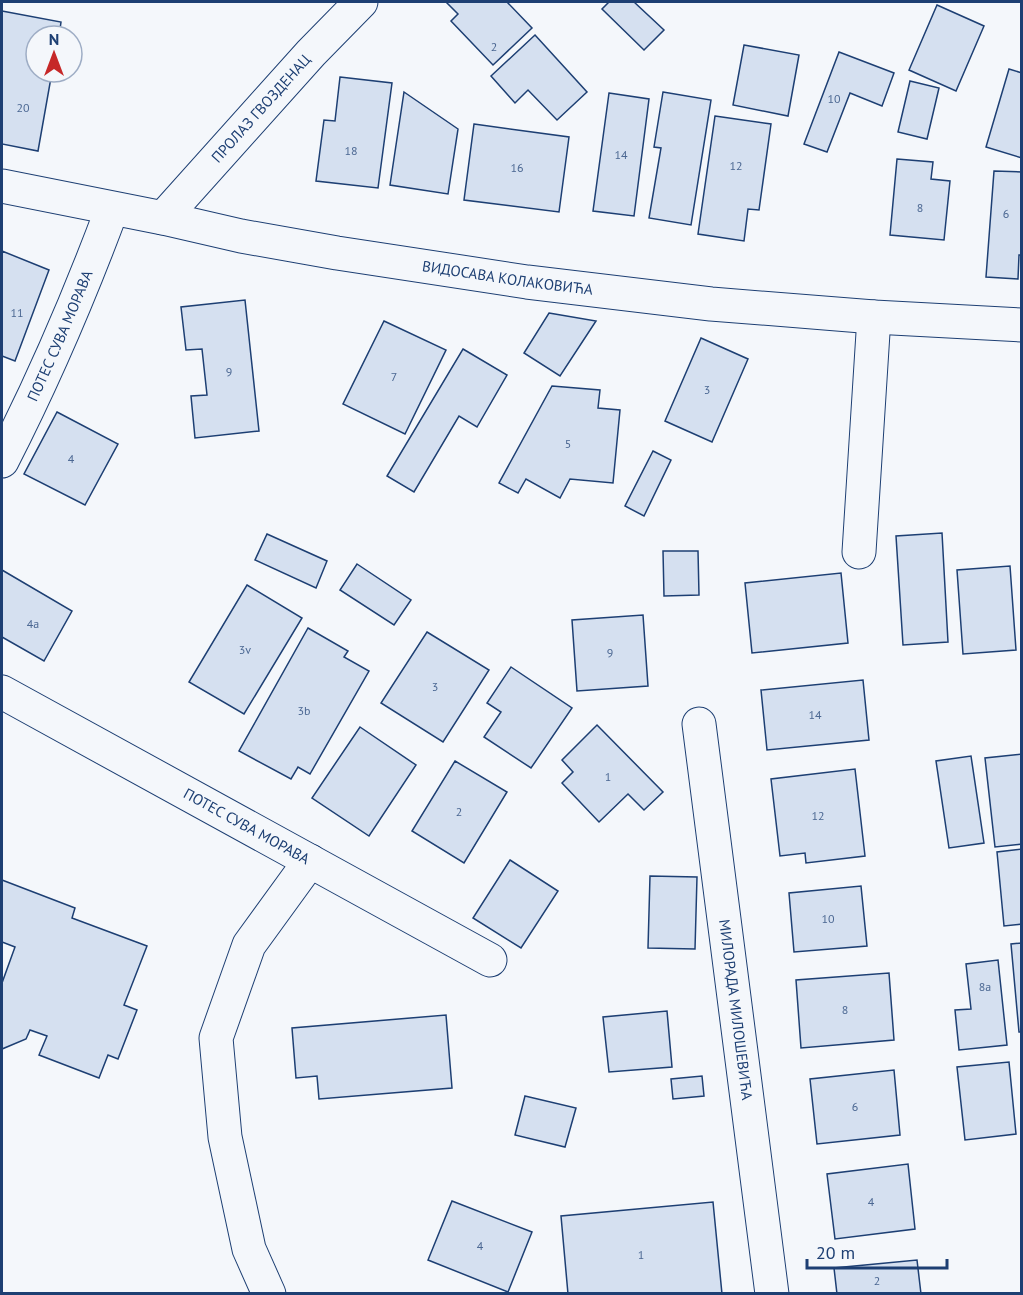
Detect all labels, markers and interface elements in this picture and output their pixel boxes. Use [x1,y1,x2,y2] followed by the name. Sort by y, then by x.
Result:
[24,24,84,84] north arrow
[49,29,59,49] text: N
[491,39,497,54] house number: 2
[207,50,314,167] street label: ПРОЛАЗ ГВОЗДЕНАЦ
[827,91,841,106] house number: 10
[16,100,30,115] house number: 20
[344,143,358,158] house number: 18
[614,147,628,162] house number: 14
[729,158,743,173] house number: 12
[510,160,524,175] house number: 16
[917,200,923,215] house number: 8
[1003,206,1009,221] house number: 6
[421,256,594,299] street label: ВИДОСАВА КОЛАКОВИЋА
[23,267,96,404] street label: ПОТЕС СУВА МОРАВА
[10,305,24,320] house number: 11
[226,364,232,379] house number: 9
[391,369,397,384] house number: 7
[704,382,710,397] house number: 3
[565,436,571,451] house number: 5
[68,451,75,466] house number: 4
[27,616,39,631] house number: 4a
[239,642,251,657] house number: 3v
[607,645,613,660] house number: 9
[432,679,438,694] house number: 3
[297,703,311,718] house number: 3b
[808,707,822,722] house number: 14
[605,769,611,784] house number: 1
[180,784,313,868] street label: ПОТЕС СУВА МОРАВА
[456,804,462,819] house number: 2
[811,808,825,823] house number: 12
[821,911,835,926] house number: 10
[715,918,757,1101] street label: МИЛОРАДА МИЛОШЕВИЋА
[979,979,991,994] house number: 8a
[842,1002,848,1017] house number: 8
[852,1099,858,1114] house number: 6
[868,1194,875,1209] house number: 4
[807,1232,946,1270] scale bar
[477,1238,484,1253] house number: 4
[816,1241,855,1264] text: 20 m
[638,1247,644,1262] house number: 1
[874,1273,880,1288] house number: 2

